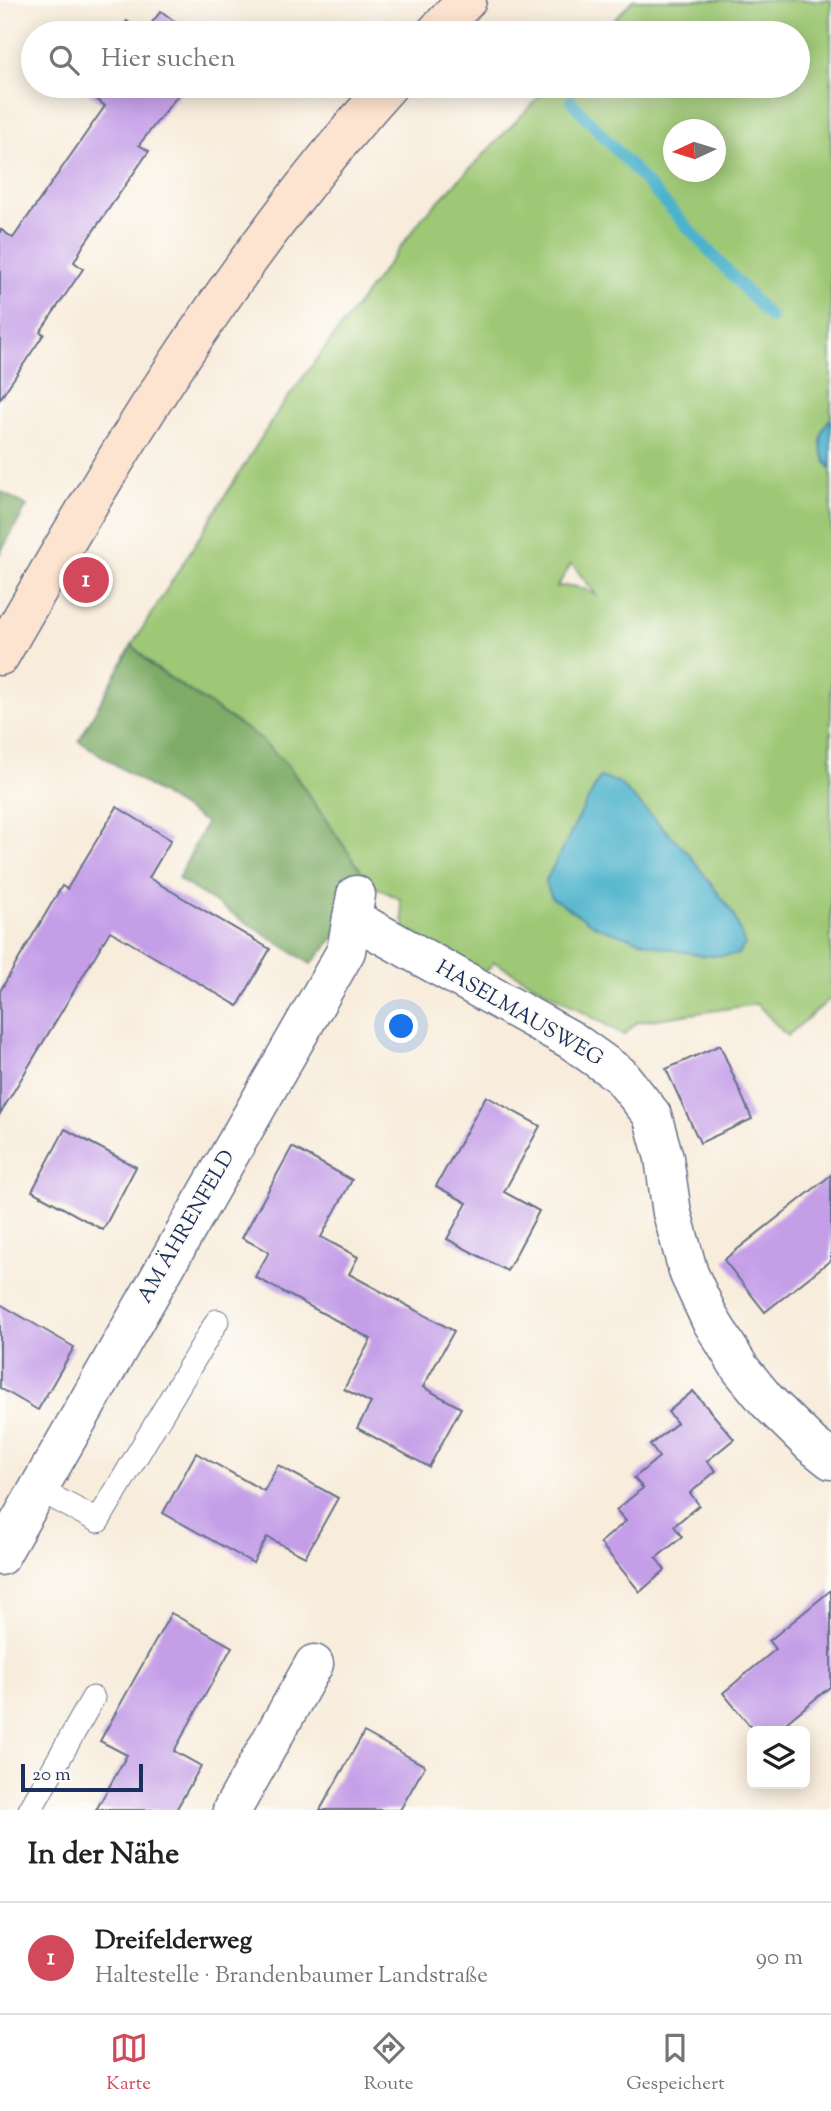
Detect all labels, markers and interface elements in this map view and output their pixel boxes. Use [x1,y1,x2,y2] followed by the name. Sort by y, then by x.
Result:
[21,21,810,98] search box
[45,41,83,79] icon: search
[101,41,236,78] text: Hier suchen
[663,119,726,182] north arrow
[63,554,109,606] pin: 1
[430,954,608,1074] street label: HASELMAUSWEG
[384,1009,418,1043] your location
[131,1145,243,1309] street label: AM ÄHRENFELD
[747,1726,810,1789] map controls
[747,1726,810,1789] button: layers
[21,1761,144,1793] scale bar
[32,1762,71,1789] text: 20 m
[28,1834,179,1877] text: In der Nähe
[95,1923,252,1960] text: Dreifelderweg
[47,1942,55,1975] text: 1
[756,1942,803,1975] text: 90 m
[95,1960,488,1993] text: Haltestelle · Brandenbaumer Landstraße
[106,2029,151,2098] tab: Karte
[364,2029,414,2098] tab: Route
[626,2029,725,2098] tab: Gespeichert

